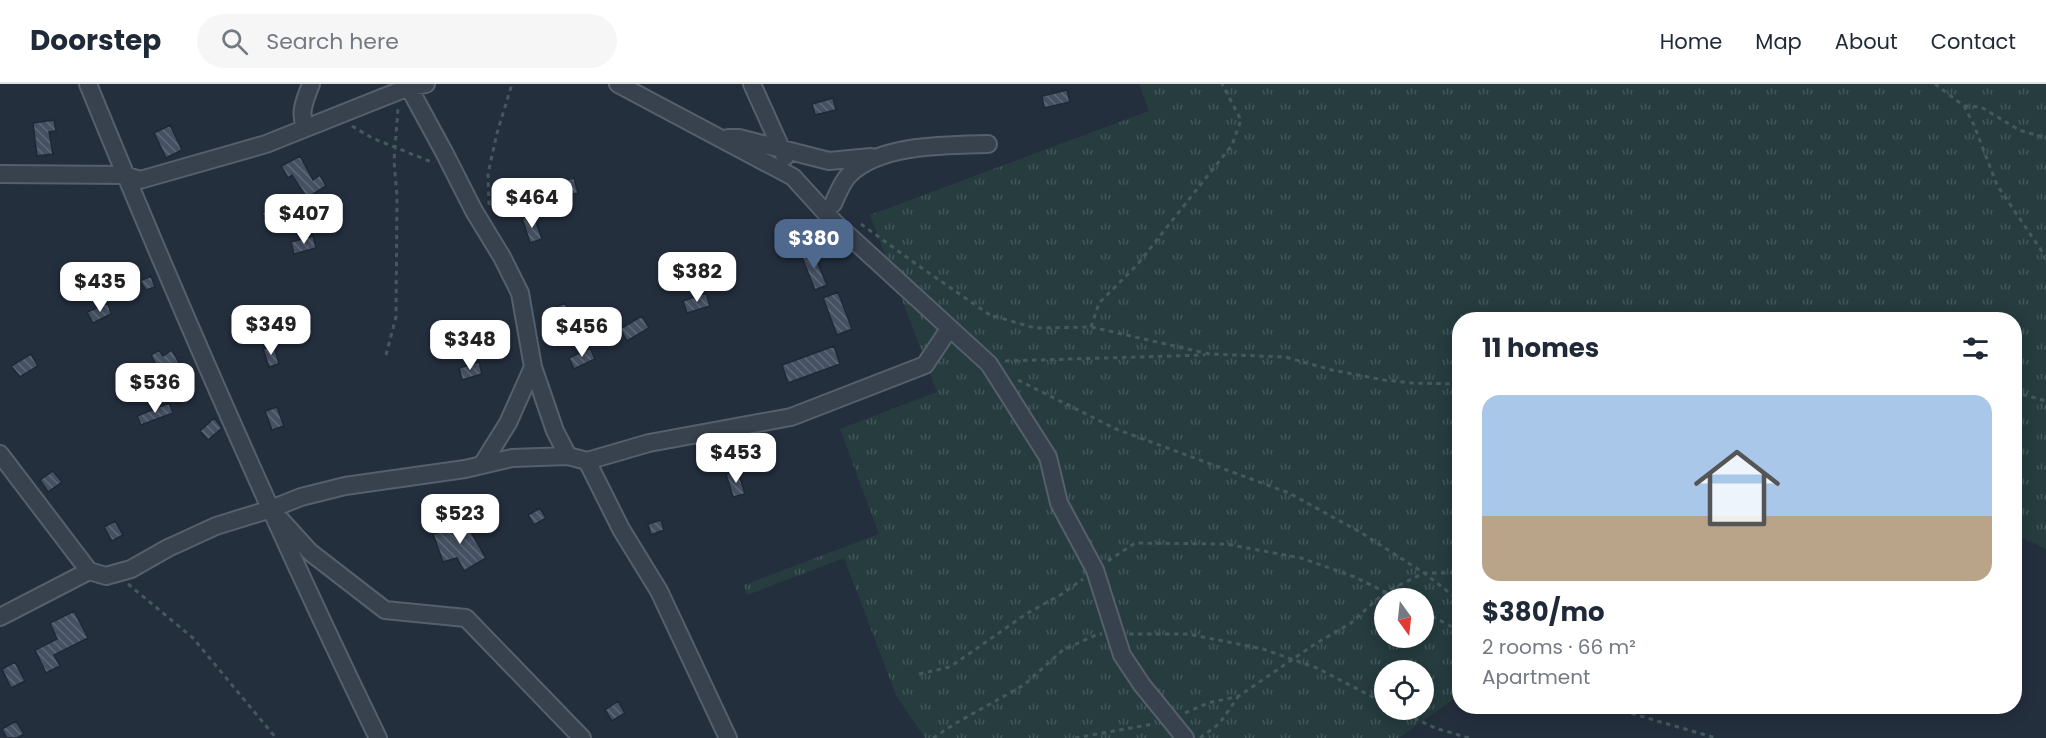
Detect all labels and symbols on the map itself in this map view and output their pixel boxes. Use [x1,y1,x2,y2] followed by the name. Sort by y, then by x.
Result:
[496,178,568,229] pin: $464
[268,194,340,245] pin: $407
[778,219,850,270] pin: $380
[661,252,733,303] pin: $382
[64,262,136,313] pin: $435
[235,305,307,356] pin: $349
[546,307,618,358] pin: $456
[434,320,506,371] pin: $348
[119,363,191,414] pin: $536
[700,433,772,484] pin: $453
[424,494,496,545] pin: $523
[1374,588,1434,648] north arrow

